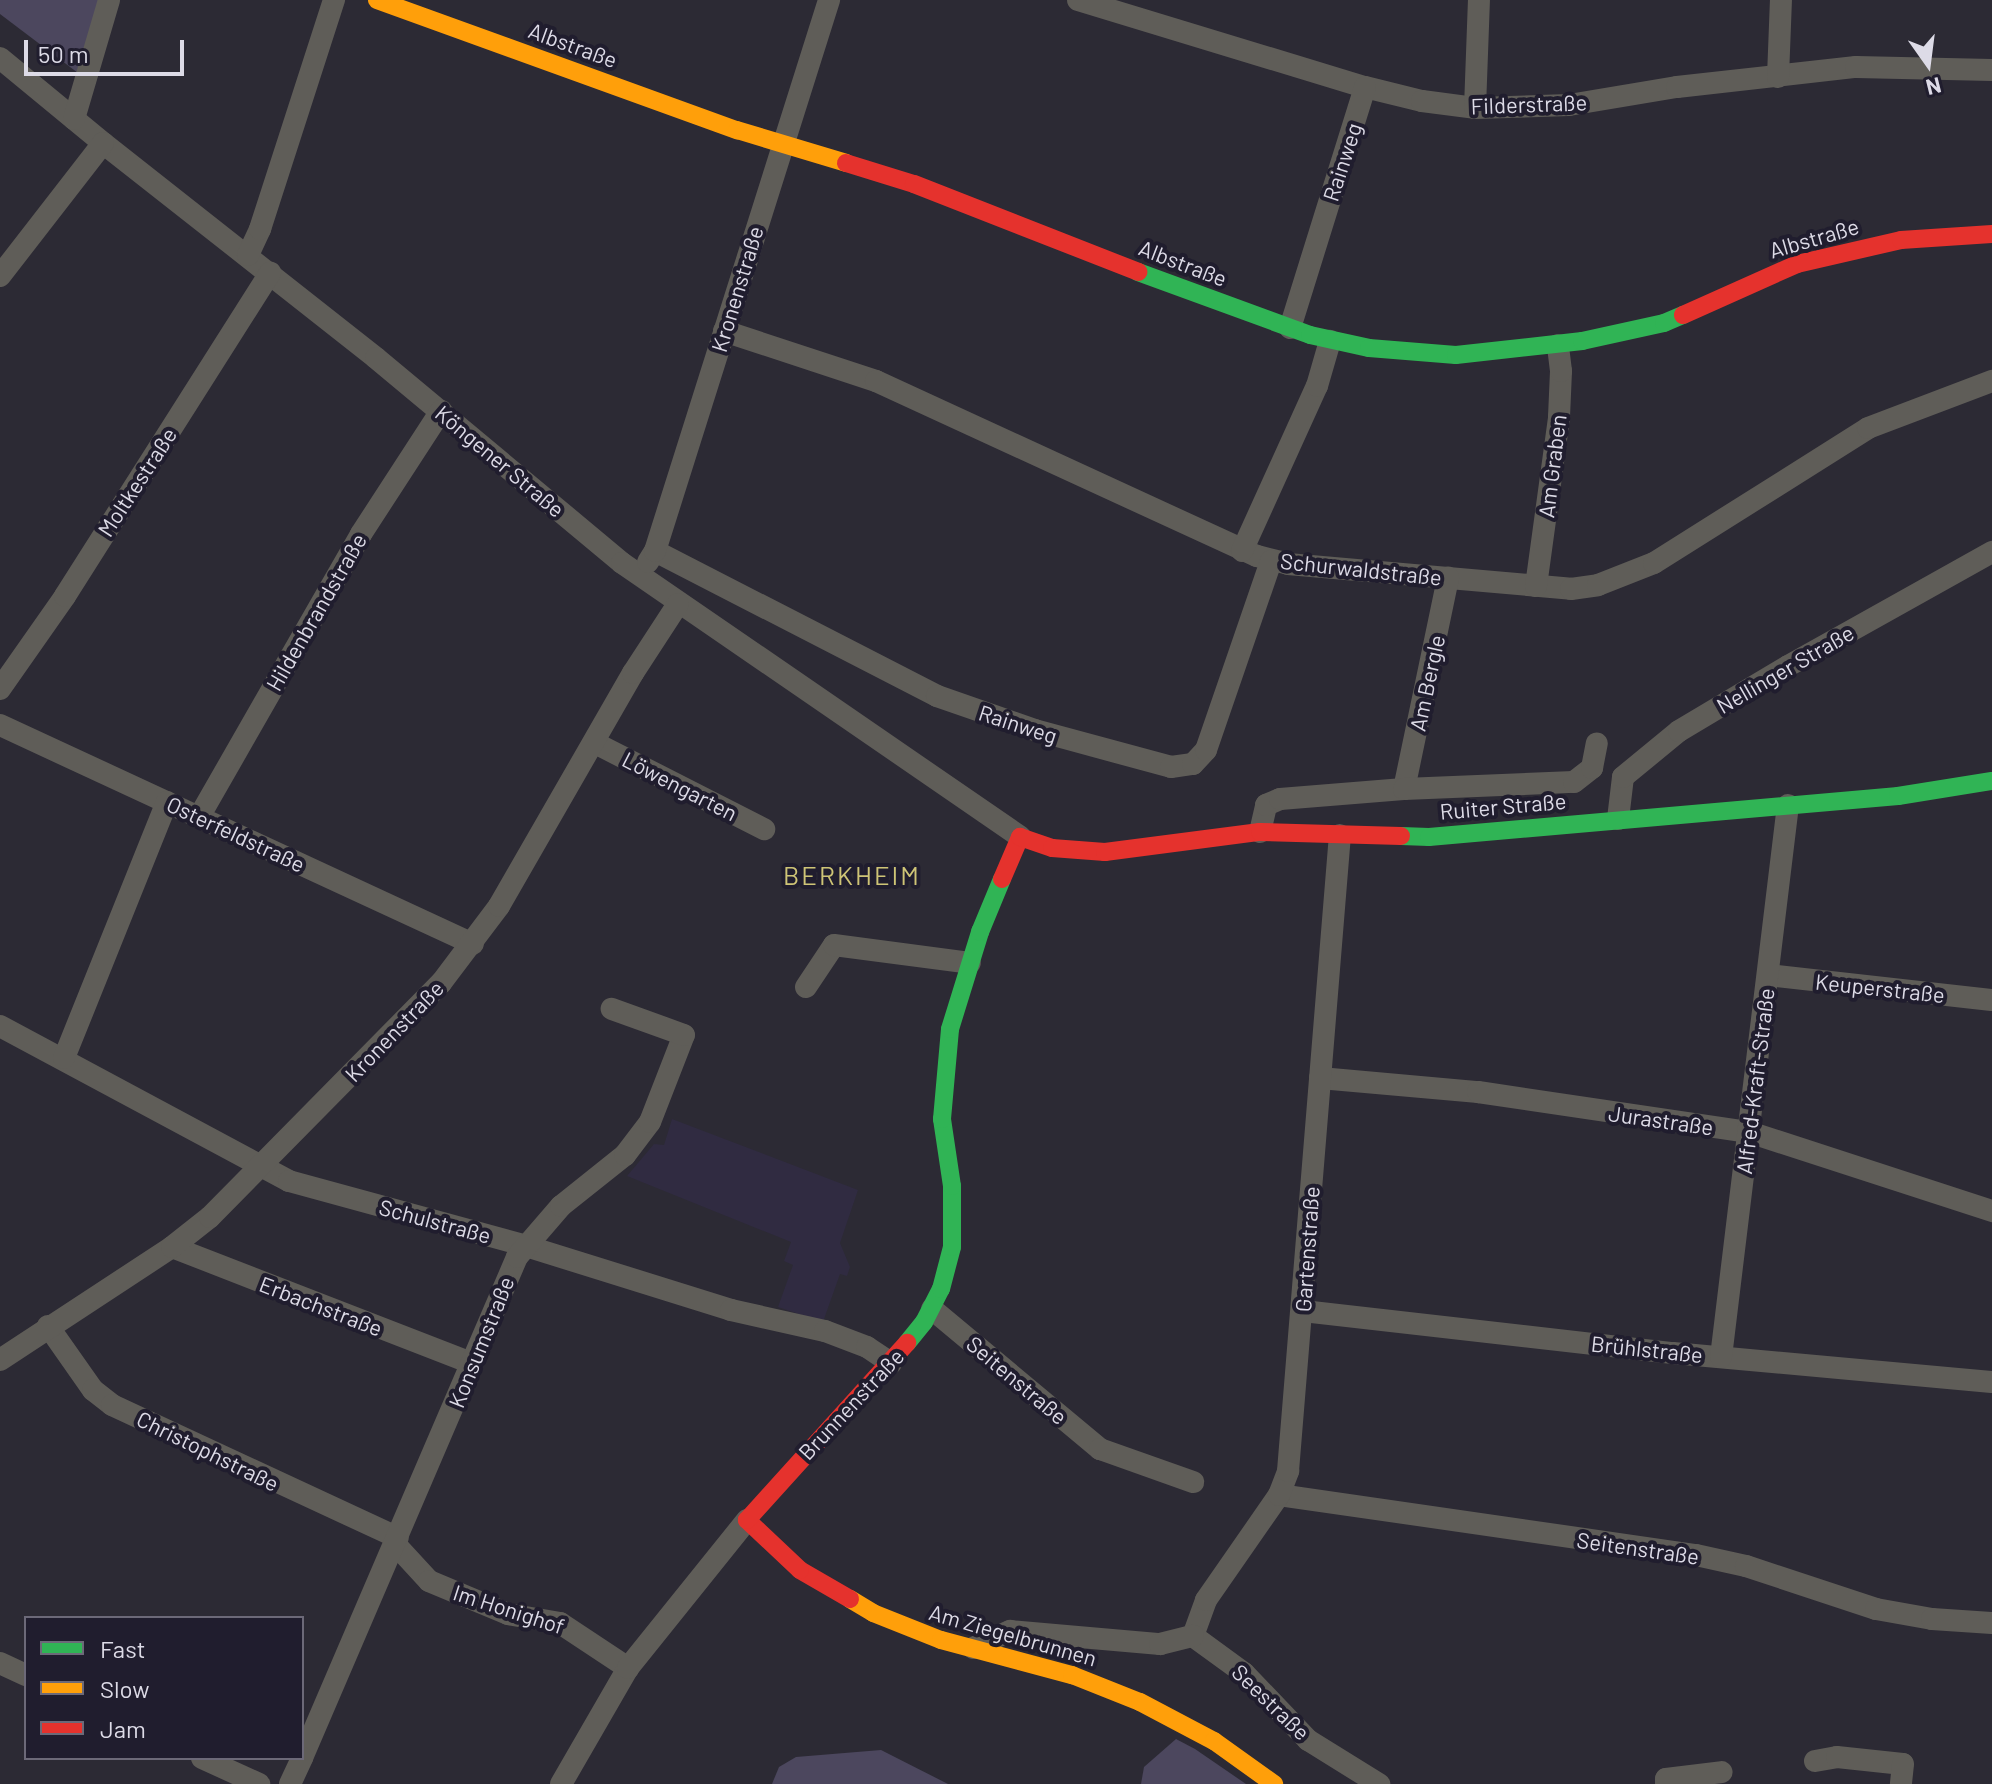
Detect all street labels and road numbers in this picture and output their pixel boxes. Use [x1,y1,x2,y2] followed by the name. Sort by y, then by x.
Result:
[525,17,621,73] street label: Albstraße
[1470,89,1588,119] street label: Filderstraße
[1317,119,1367,205] street label: Rainweg
[1766,213,1862,263] street label: Albstraße
[705,223,769,355] street label: Kronenstraße
[1135,234,1231,292] street label: Albstraße
[430,399,570,523] street label: Köngener Straße
[1533,413,1571,519] street label: Am Graben
[92,423,182,541] street label: Moltkestraße
[260,529,372,695] street label: Hildenbrandstraße
[1279,547,1443,591] street label: Schurwaldstraße
[1712,619,1858,719] street label: Nellinger Straße
[1404,632,1450,734] street label: Am Bergle
[975,699,1061,749] street label: Rainweg
[618,746,742,826] street label: Löwengarten
[1439,787,1567,825] street label: Ruiter Straße
[163,790,309,878] street label: Osterfeldstraße
[1814,968,1946,1008] street label: Keuperstraße
[339,975,449,1087] street label: Kronenstraße
[1730,986,1780,1176] street label: Alfred-Kraft-Straße
[1607,1100,1715,1140] street label: Jurastraße
[1289,1185,1325,1313] street label: Gartenstraße
[376,1193,494,1249] street label: Schulstraße
[256,1270,386,1342] street label: Erbachstraße
[443,1272,519,1412] street label: Konsumstraße
[961,1330,1073,1430] street label: Seitenstraße
[1590,1330,1704,1368] street label: Brühlstraße
[793,1343,909,1465] street label: Brunnenstraße
[133,1405,283,1497] street label: Christophstraße
[1575,1526,1701,1570] street label: Seitenstraße
[450,1579,568,1639] street label: Im Honighof
[926,1598,1100,1672] street label: Am Ziegelbrunnen
[1227,1659,1315,1745] street label: Seestraße

